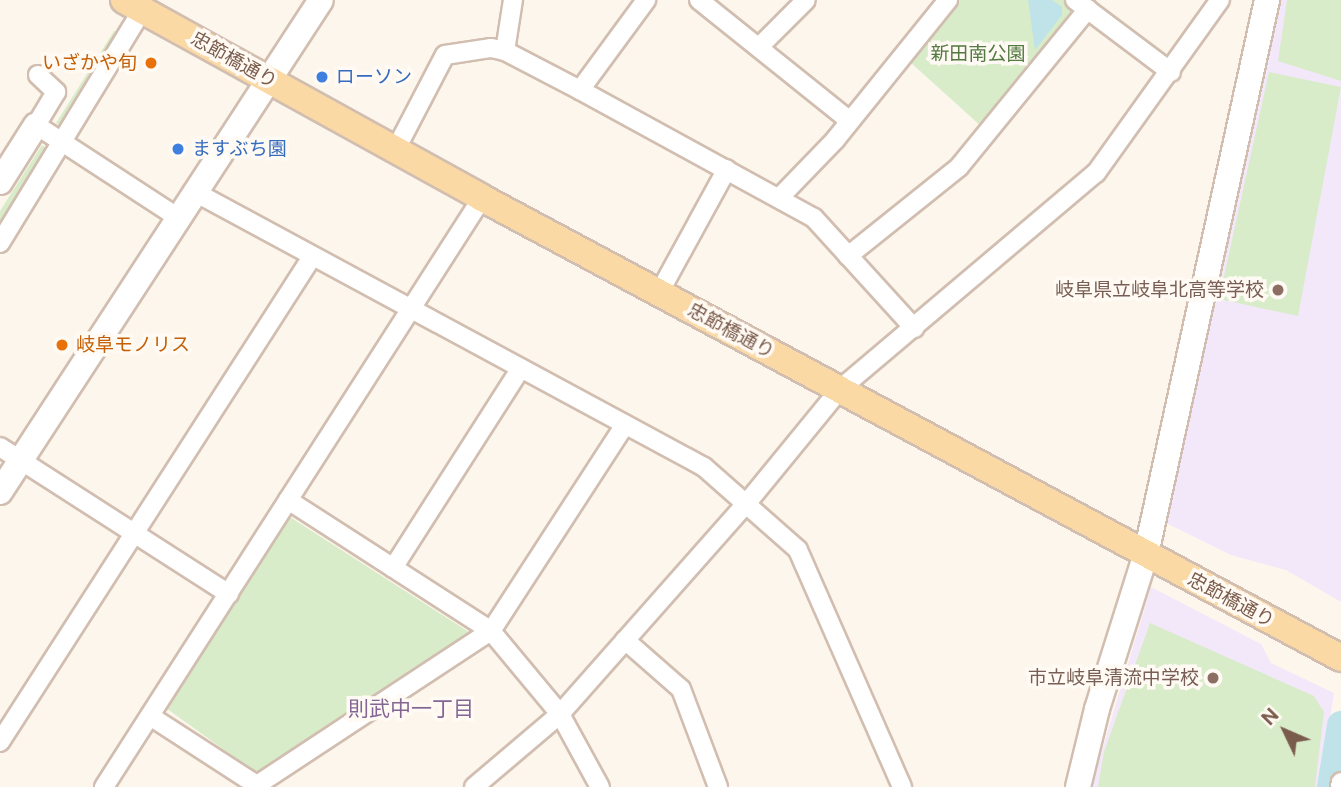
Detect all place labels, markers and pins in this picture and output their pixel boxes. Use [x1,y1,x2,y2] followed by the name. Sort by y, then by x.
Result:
[42,52,137,74] place label: いざかや旬
[143,55,159,71] marker: いざかや旬
[336,66,412,88] place label: ローソン
[314,69,330,85] marker: ローソン
[192,138,287,160] place label: ますぶち園
[170,141,186,157] marker: ますぶち園
[1055,279,1264,301] place label: 岐阜県立岐阜北高等学校
[1270,282,1286,298] marker: 岐阜県立岐阜北高等学校
[76,334,190,356] place label: 岐阜モノリス
[54,337,70,353] marker: 岐阜モノリス
[1028,667,1199,689] place label: 市立岐阜清流中学校
[1205,670,1221,686] marker: 市立岐阜清流中学校

